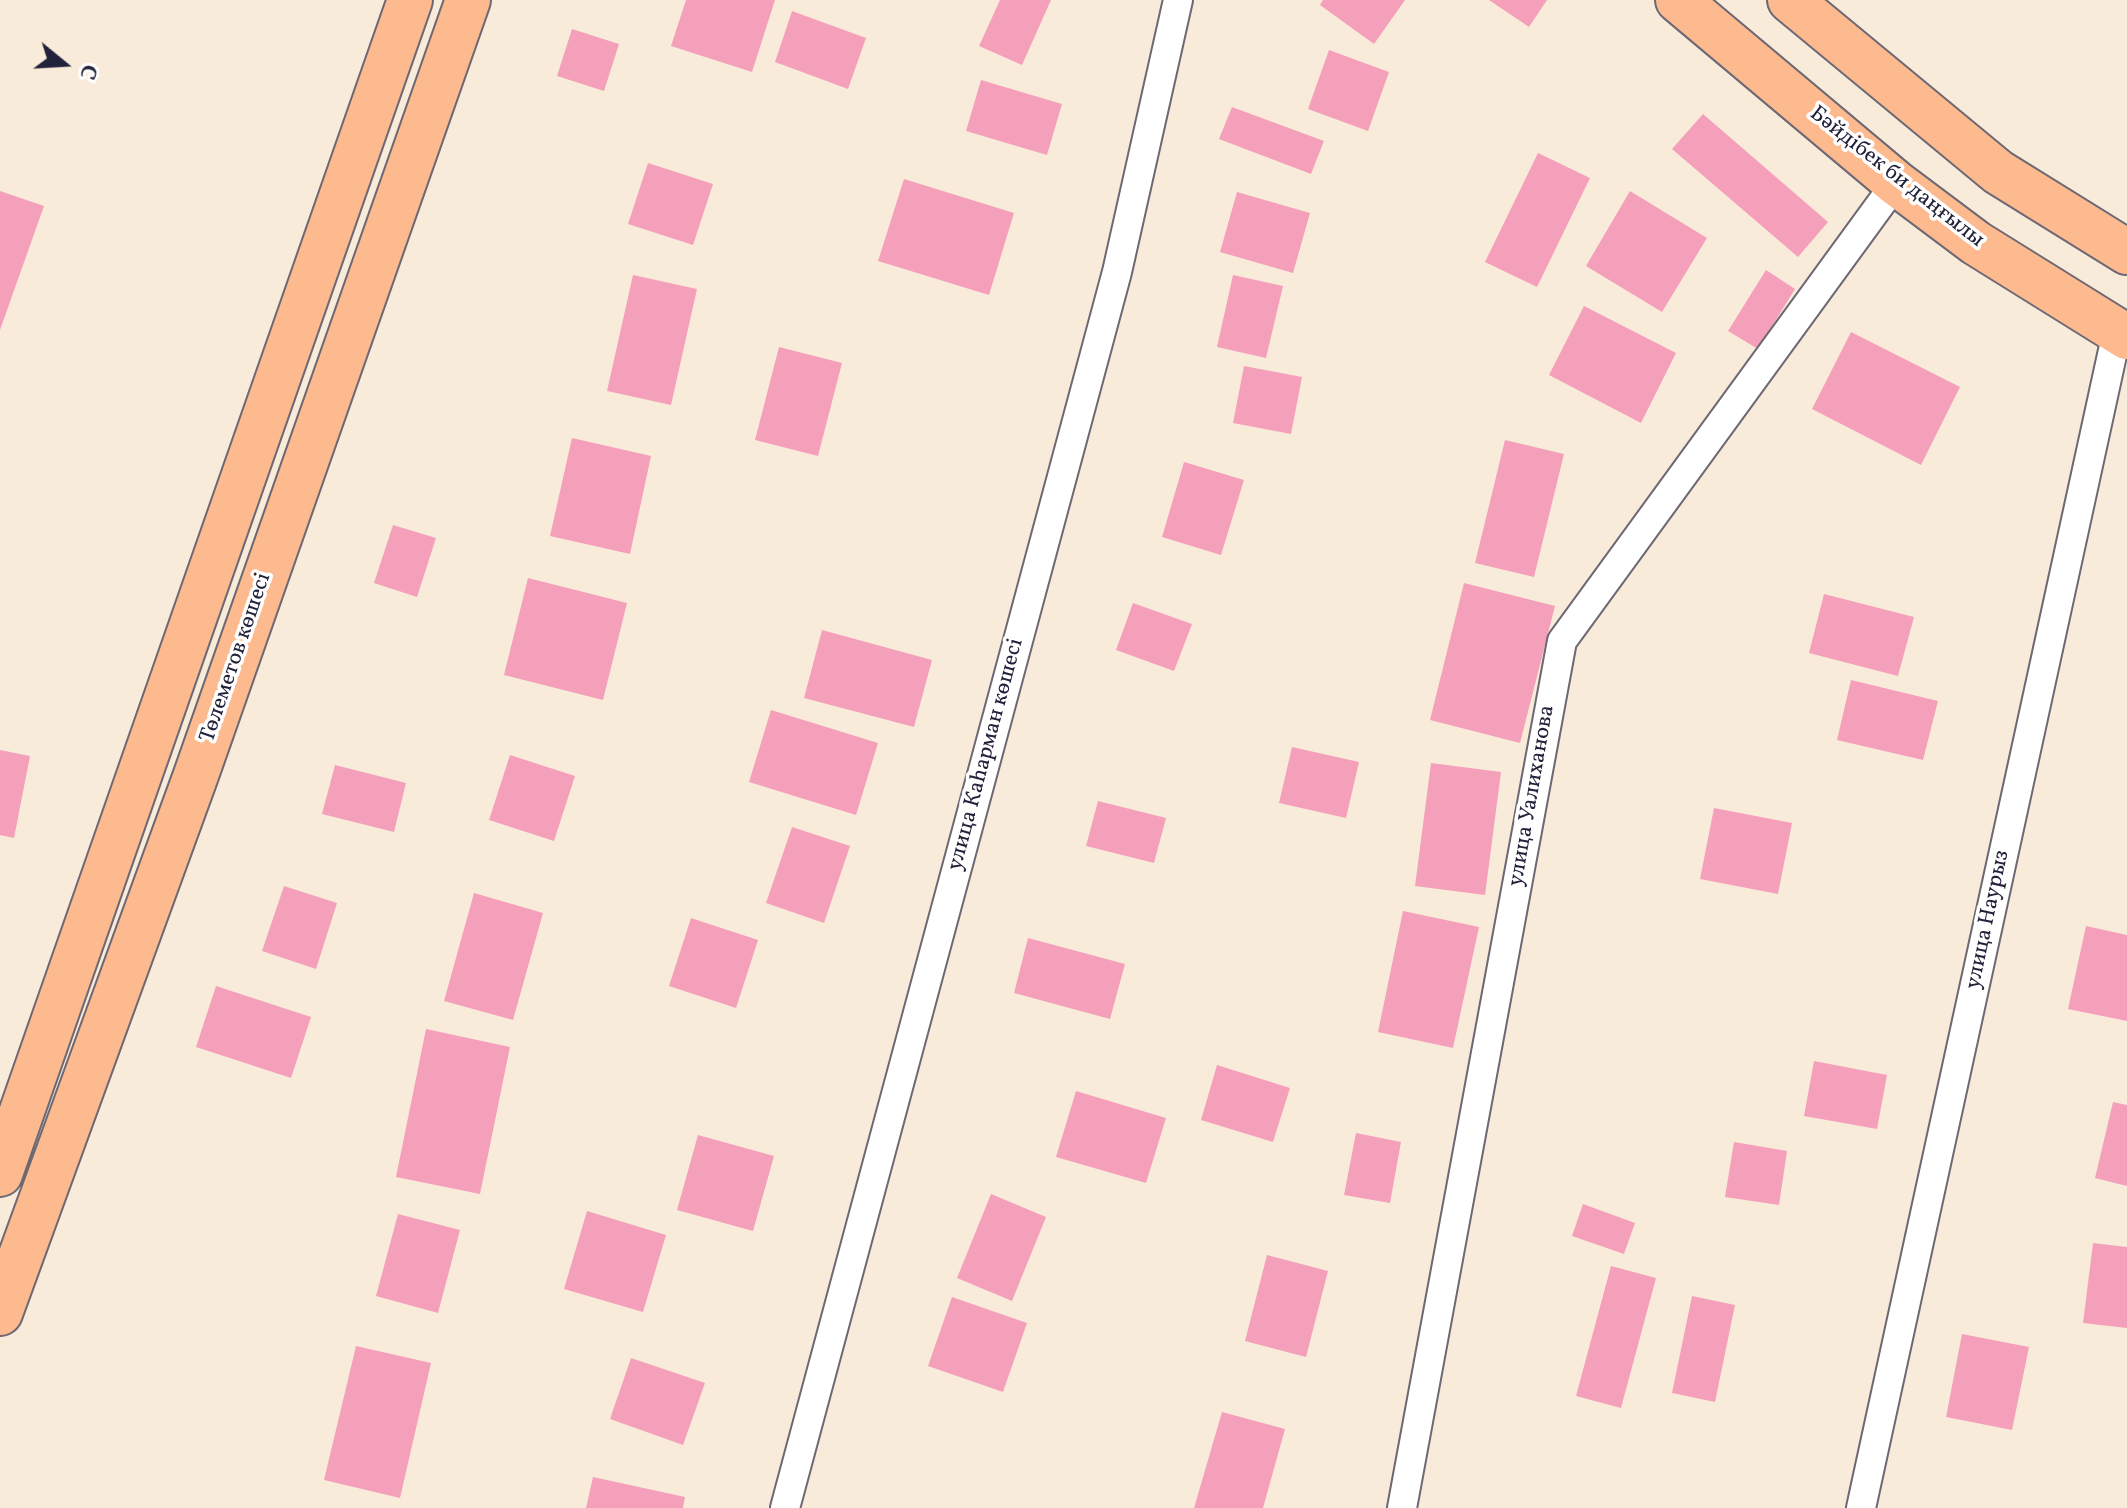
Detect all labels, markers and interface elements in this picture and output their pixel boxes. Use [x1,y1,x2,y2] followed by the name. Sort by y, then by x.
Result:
[24,24,104,104] north arrow
[70,60,104,83] text: С
[1803,102,1989,254] street label: Бәйдібек би даңғылы
[196,570,278,746] street label: Төлеметов көшесі
[943,636,1031,874] street label: улица Каһарман көшесі
[1504,703,1562,889] street label: улица Уалиханова
[1961,848,2017,992] street label: улица Наурыз

